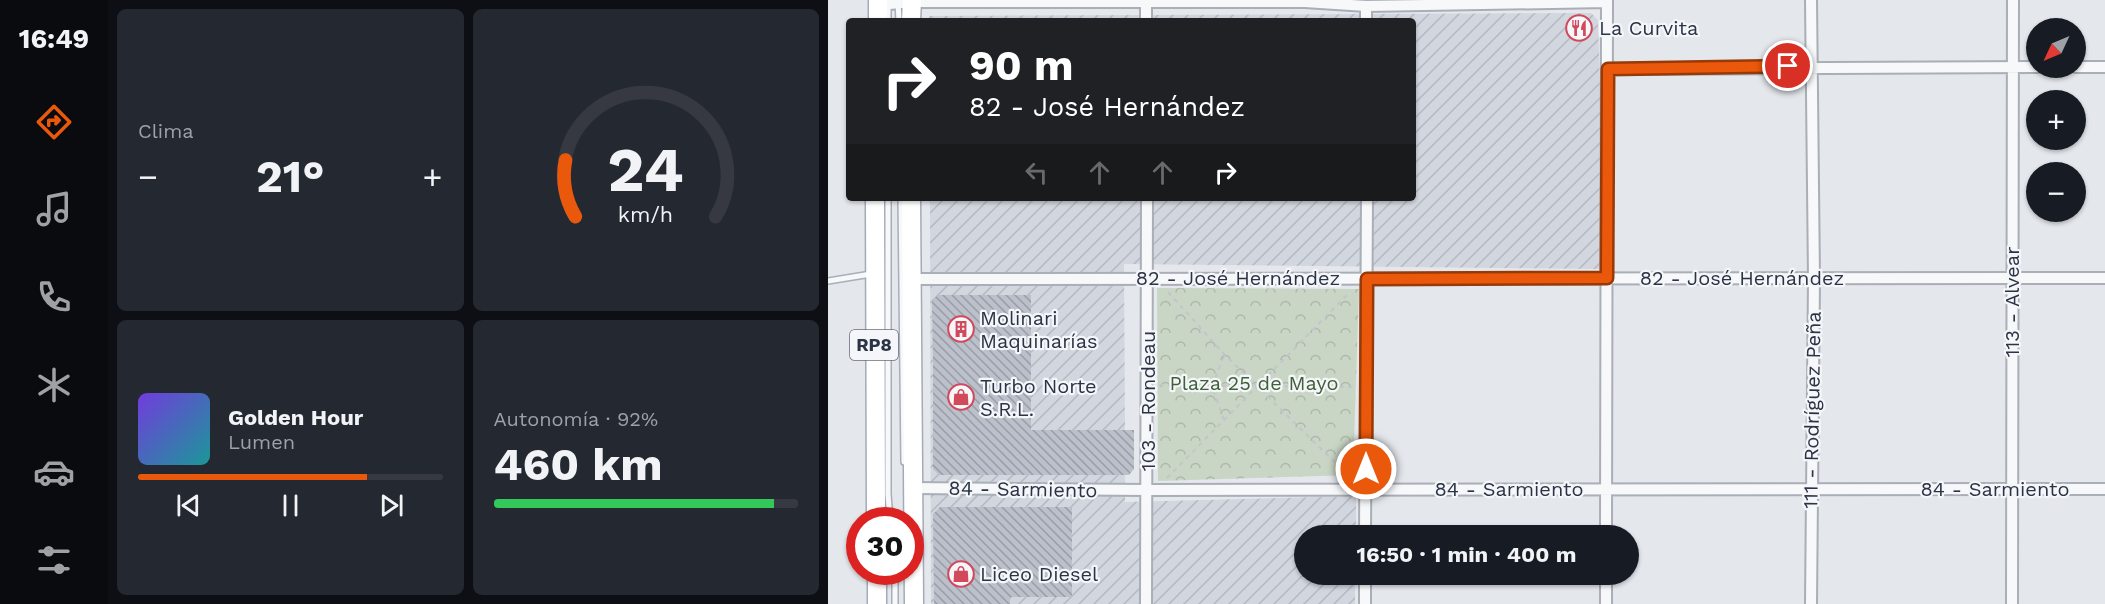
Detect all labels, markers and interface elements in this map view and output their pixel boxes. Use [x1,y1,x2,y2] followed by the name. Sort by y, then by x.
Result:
[1564,13,1594,43] restaurant icon: La Curvita
[1599,16,1698,40] place label: La Curvita
[2026,18,2086,78] north arrow
[2026,18,2086,222] map controls
[19,23,89,55] text: 16:49
[1762,40,1813,91] pin
[969,41,1073,90] text: 90 m
[870,42,948,120] icon: right
[1771,49,1804,82] icon: arrive
[2026,90,2086,150] button: +
[969,91,1245,123] text: 82 - José Hernández
[33,101,75,143] icon: directions
[138,119,194,143] text: Clima
[607,133,684,206] text: 24
[256,150,325,203] text: 21°
[1020,156,1053,189] icon: left
[1083,156,1116,189] icon: ahead
[1146,156,1179,189] icon: ahead
[1209,156,1242,189] icon: right
[138,157,158,196] text: −
[423,157,443,196] text: +
[2026,162,2086,222] button: −
[33,188,75,230] icon: music
[618,202,673,227] text: km/h
[2000,247,2024,357] street label: 113 - Alvear
[1136,266,1340,290] street label: 82 - José Hernández
[1640,266,1844,290] street label: 82 - José Hernández
[33,276,75,318] icon: phone
[980,306,1098,353] place label: Molinari Maquinarías
[1798,311,1826,509] street label: 111 - Rodríguez Peña
[946,314,976,344] building icon: Molinari Maquinarías
[850,330,898,360] road number: RP8
[1136,331,1160,471] street label: 103 - Rondeau
[33,364,75,406] icon: climate
[1169,371,1339,395] park label: Plaza 25 de Mayo
[980,374,1097,421] place label: Turbo Norte S.R.L.
[946,382,976,412] shop icon: Turbo Norte S.R.L.
[228,405,363,430] text: Golden Hour
[494,407,658,431] text: Autonomía · 92%
[228,430,295,454] text: Lumen
[1334,437,1398,501] position arrow
[494,438,662,491] text: 460 km
[33,451,75,493] icon: car
[948,476,1098,502] street label: 84 - Sarmiento
[1434,477,1584,501] street label: 84 - Sarmiento
[1920,477,2070,501] street label: 84 - Sarmiento
[172,489,205,522] icon: previous
[274,489,307,522] icon: pause
[375,489,408,522] icon: next
[846,507,924,585] speed limit sign: 30
[33,539,75,581] icon: filters
[1357,542,1576,567] text: 16:50 · 1 min · 400 m
[946,559,976,589] shop icon: Liceo Diesel
[980,562,1098,586] place label: Liceo Diesel

